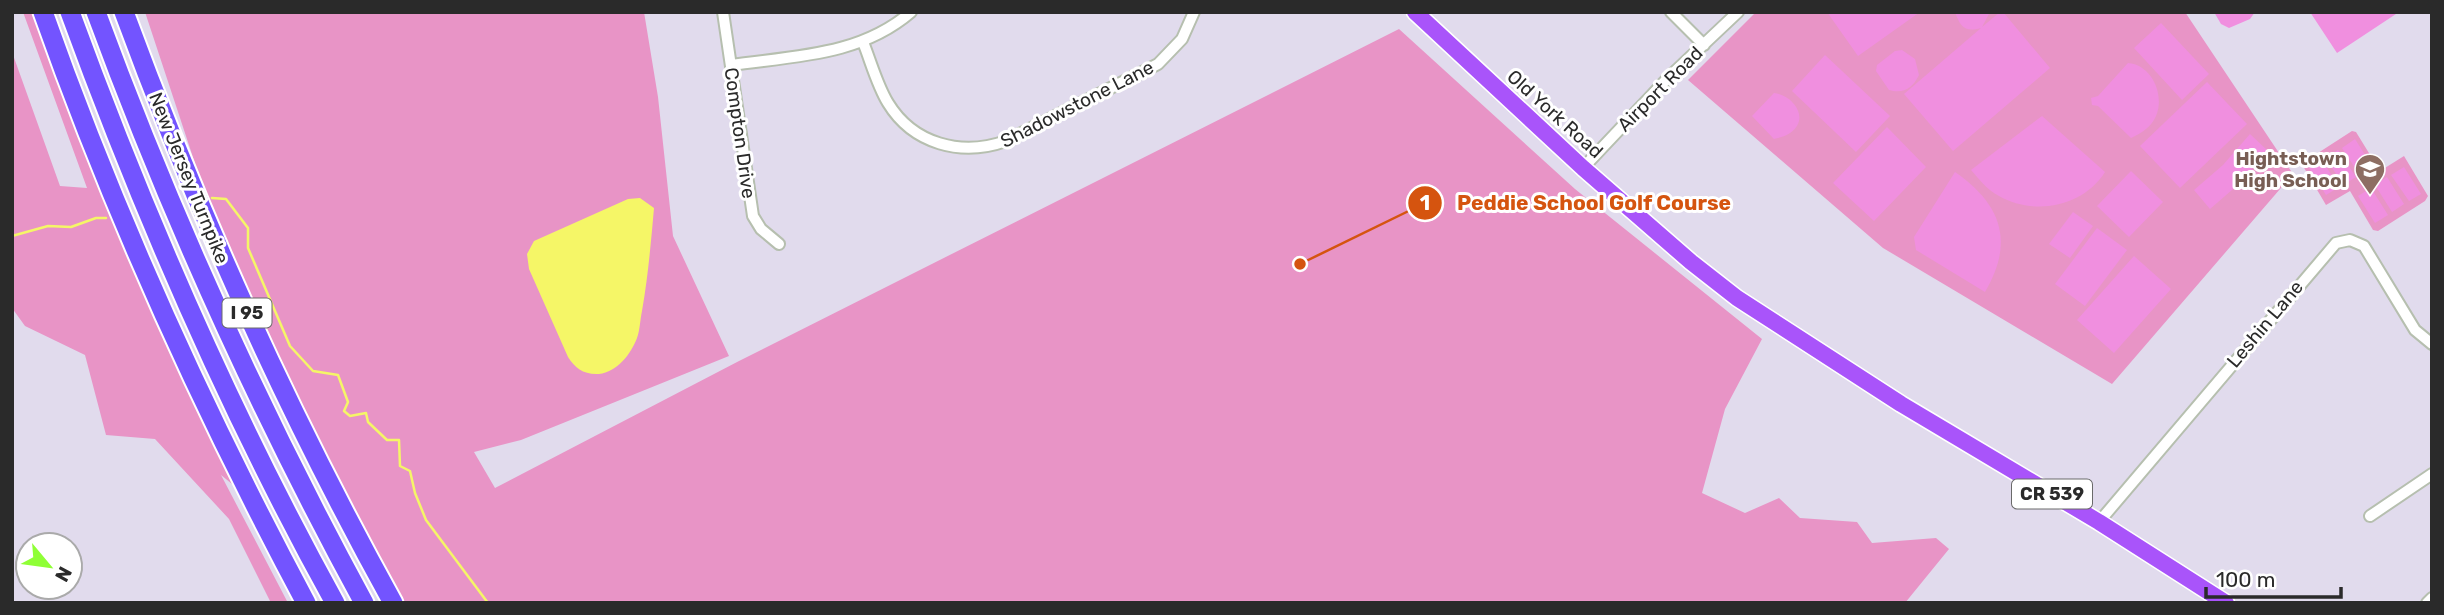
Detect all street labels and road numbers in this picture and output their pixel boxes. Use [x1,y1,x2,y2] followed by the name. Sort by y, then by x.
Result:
[1613,42,1707,136] street label: Airport Road
[996,55,1158,153] street label: Shadowstone Lane
[1502,65,1608,163] street label: Old York Road
[719,66,761,200] street label: Compton Drive
[144,89,234,267] street label: New Jersey Turnpike
[2222,276,2308,372] street label: Leshin Lane
[222,298,272,328] road number: I 95
[2012,480,2092,508] road number: CR 539

